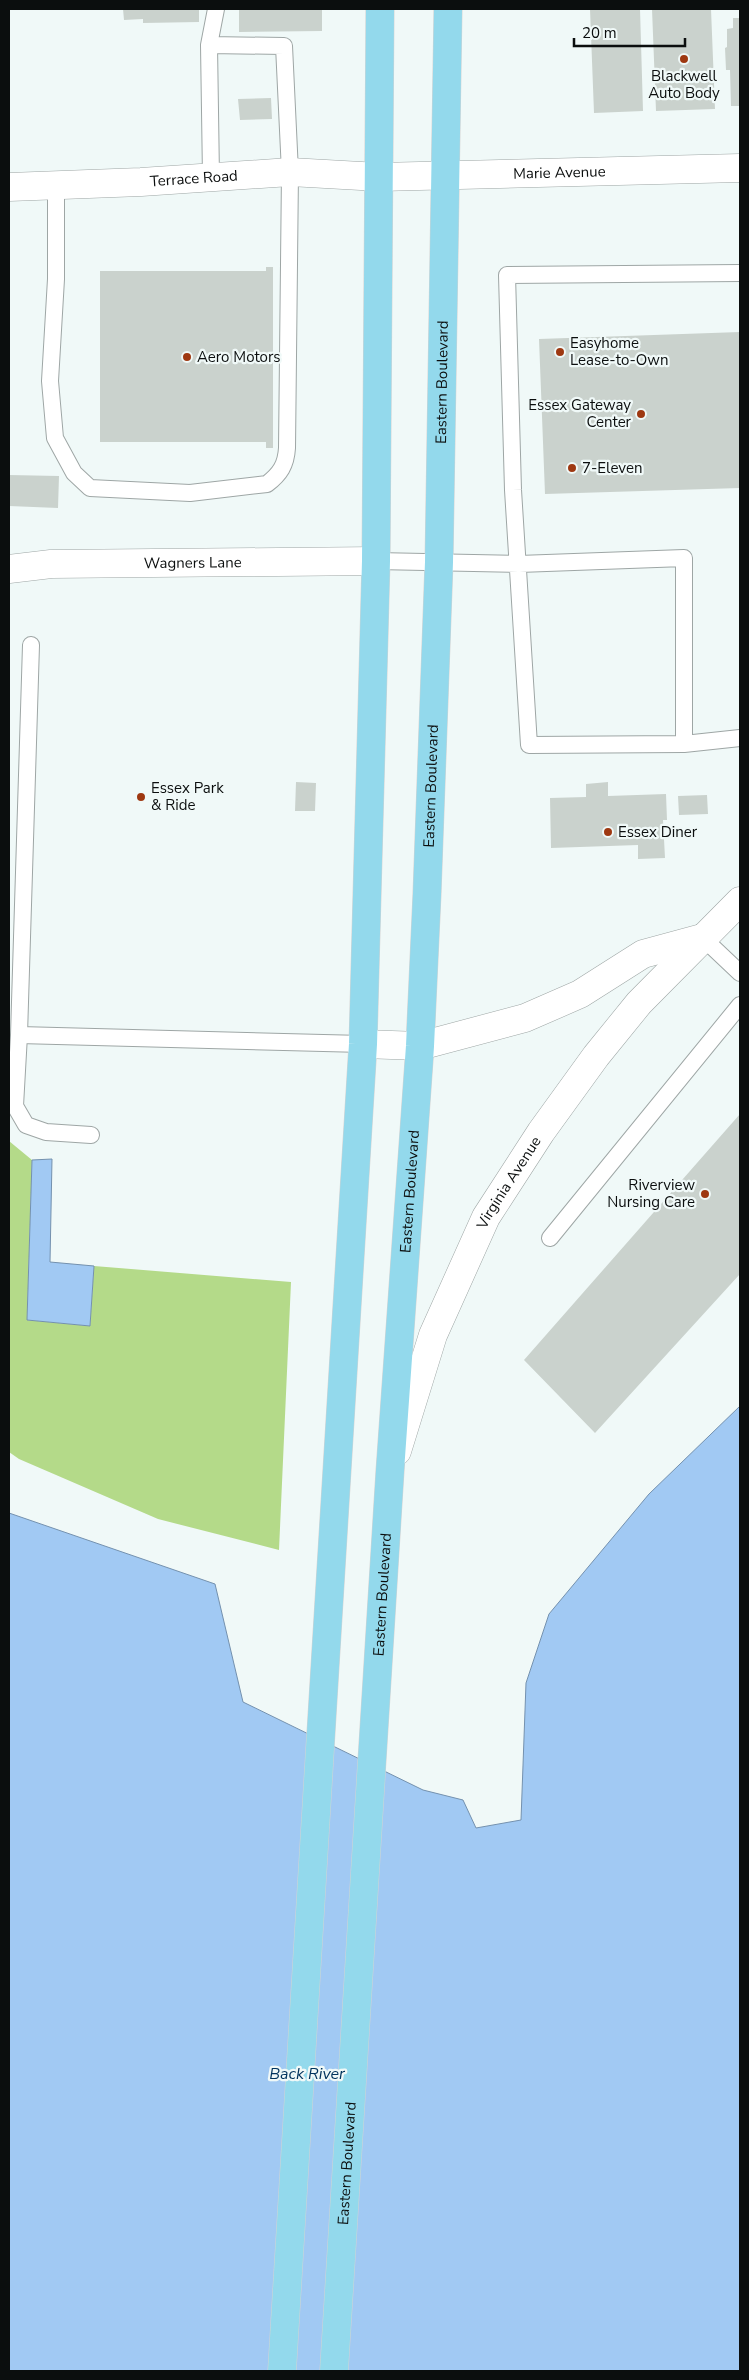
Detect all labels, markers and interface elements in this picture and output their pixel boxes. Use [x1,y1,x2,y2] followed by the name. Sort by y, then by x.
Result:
[574,15,685,47] scale bar
[582,23,617,43] text: 20 m
[678,53,690,65] marker: Blackwell Auto Body
[648,66,720,103] place label: Blackwell Auto Body
[513,161,606,184] street label: Marie Avenue
[149,166,238,191] street label: Terrace Road
[431,320,453,444] street label: Eastern Boulevard
[570,333,668,370] place label: Easyhome Lease-to-Own
[554,346,566,358] marker: Easyhome Lease-to-Own
[197,347,280,367] place label: Aero Motors
[181,351,193,363] marker: Aero Motors
[528,395,632,432] place label: Essex Gateway Center
[635,408,647,420] marker: Essex Gateway Center
[582,458,642,478] place label: 7-Eleven
[566,462,578,474] marker: 7-Eleven
[144,552,242,573] street label: Wagners Lane
[419,724,443,848] street label: Eastern Boulevard
[151,778,224,815] place label: Essex Park & Ride
[135,791,147,803] marker: Essex Park & Ride
[618,822,698,842] place label: Essex Diner
[602,826,614,838] marker: Essex Diner
[395,1129,424,1254] street label: Eastern Boulevard
[472,1132,546,1233] street label: Virginia Avenue
[607,1175,695,1212] place label: Riverview Nursing Care
[699,1188,711,1200] marker: Riverview Nursing Care
[369,1532,396,1657] street label: Eastern Boulevard
[269,2063,346,2085] water label: Back River
[333,2101,361,2226] street label: Eastern Boulevard

